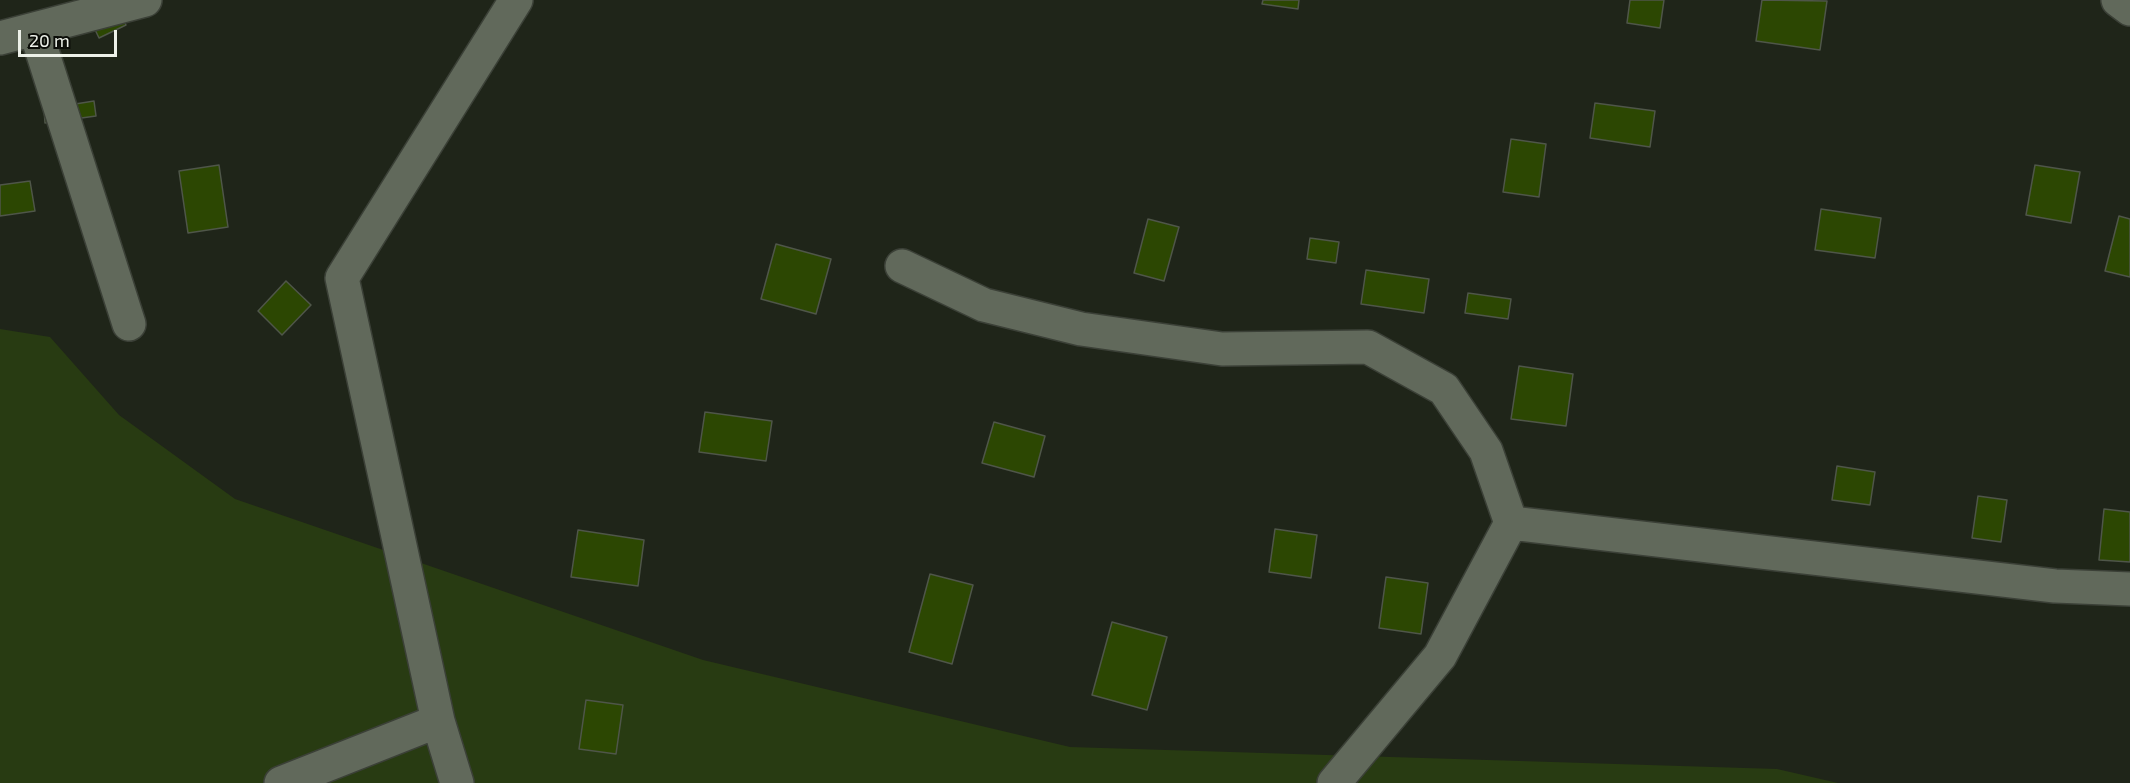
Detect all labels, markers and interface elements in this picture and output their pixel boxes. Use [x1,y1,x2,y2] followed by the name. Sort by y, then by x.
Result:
[21,18,120,56] scale bar
[29,29,70,51] text: 20 m

